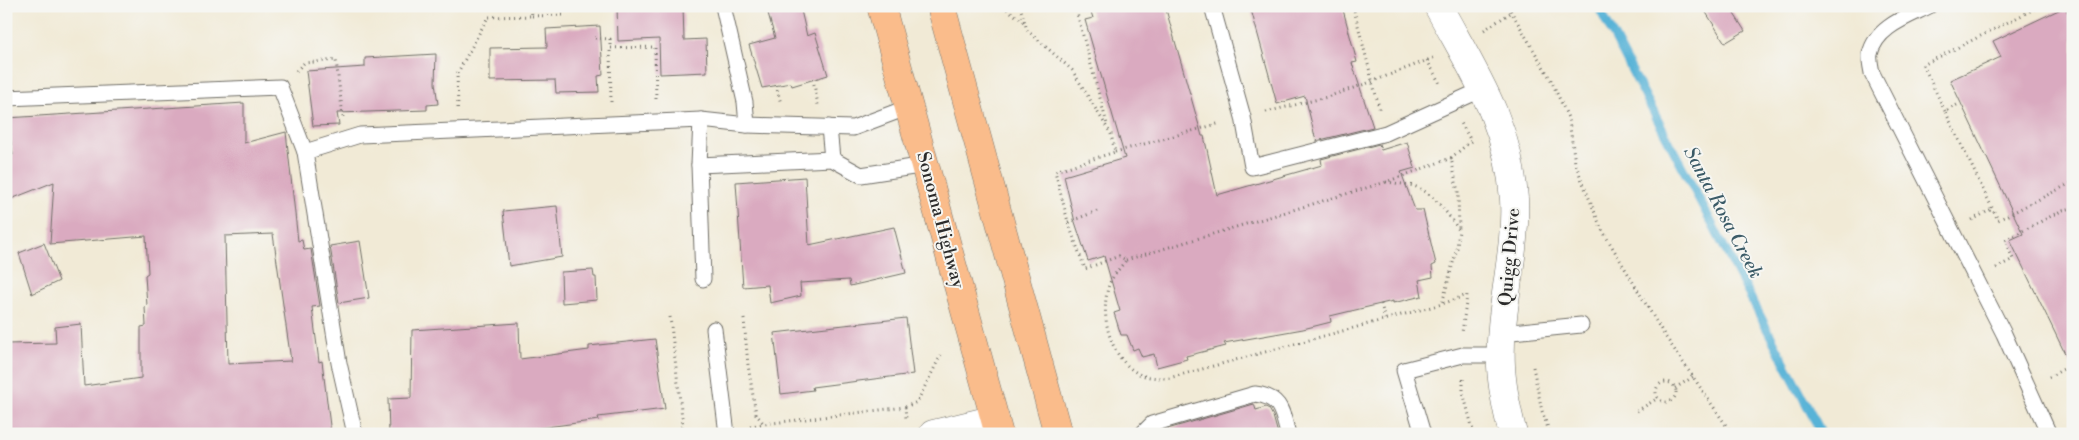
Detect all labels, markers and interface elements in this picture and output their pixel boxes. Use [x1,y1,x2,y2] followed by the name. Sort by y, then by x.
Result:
[1678,142,1768,283] water label: Santa Rosa Creek
[911,149,970,291] street label: Sonoma Highway
[1494,207,1525,307] street label: Quigg Drive

